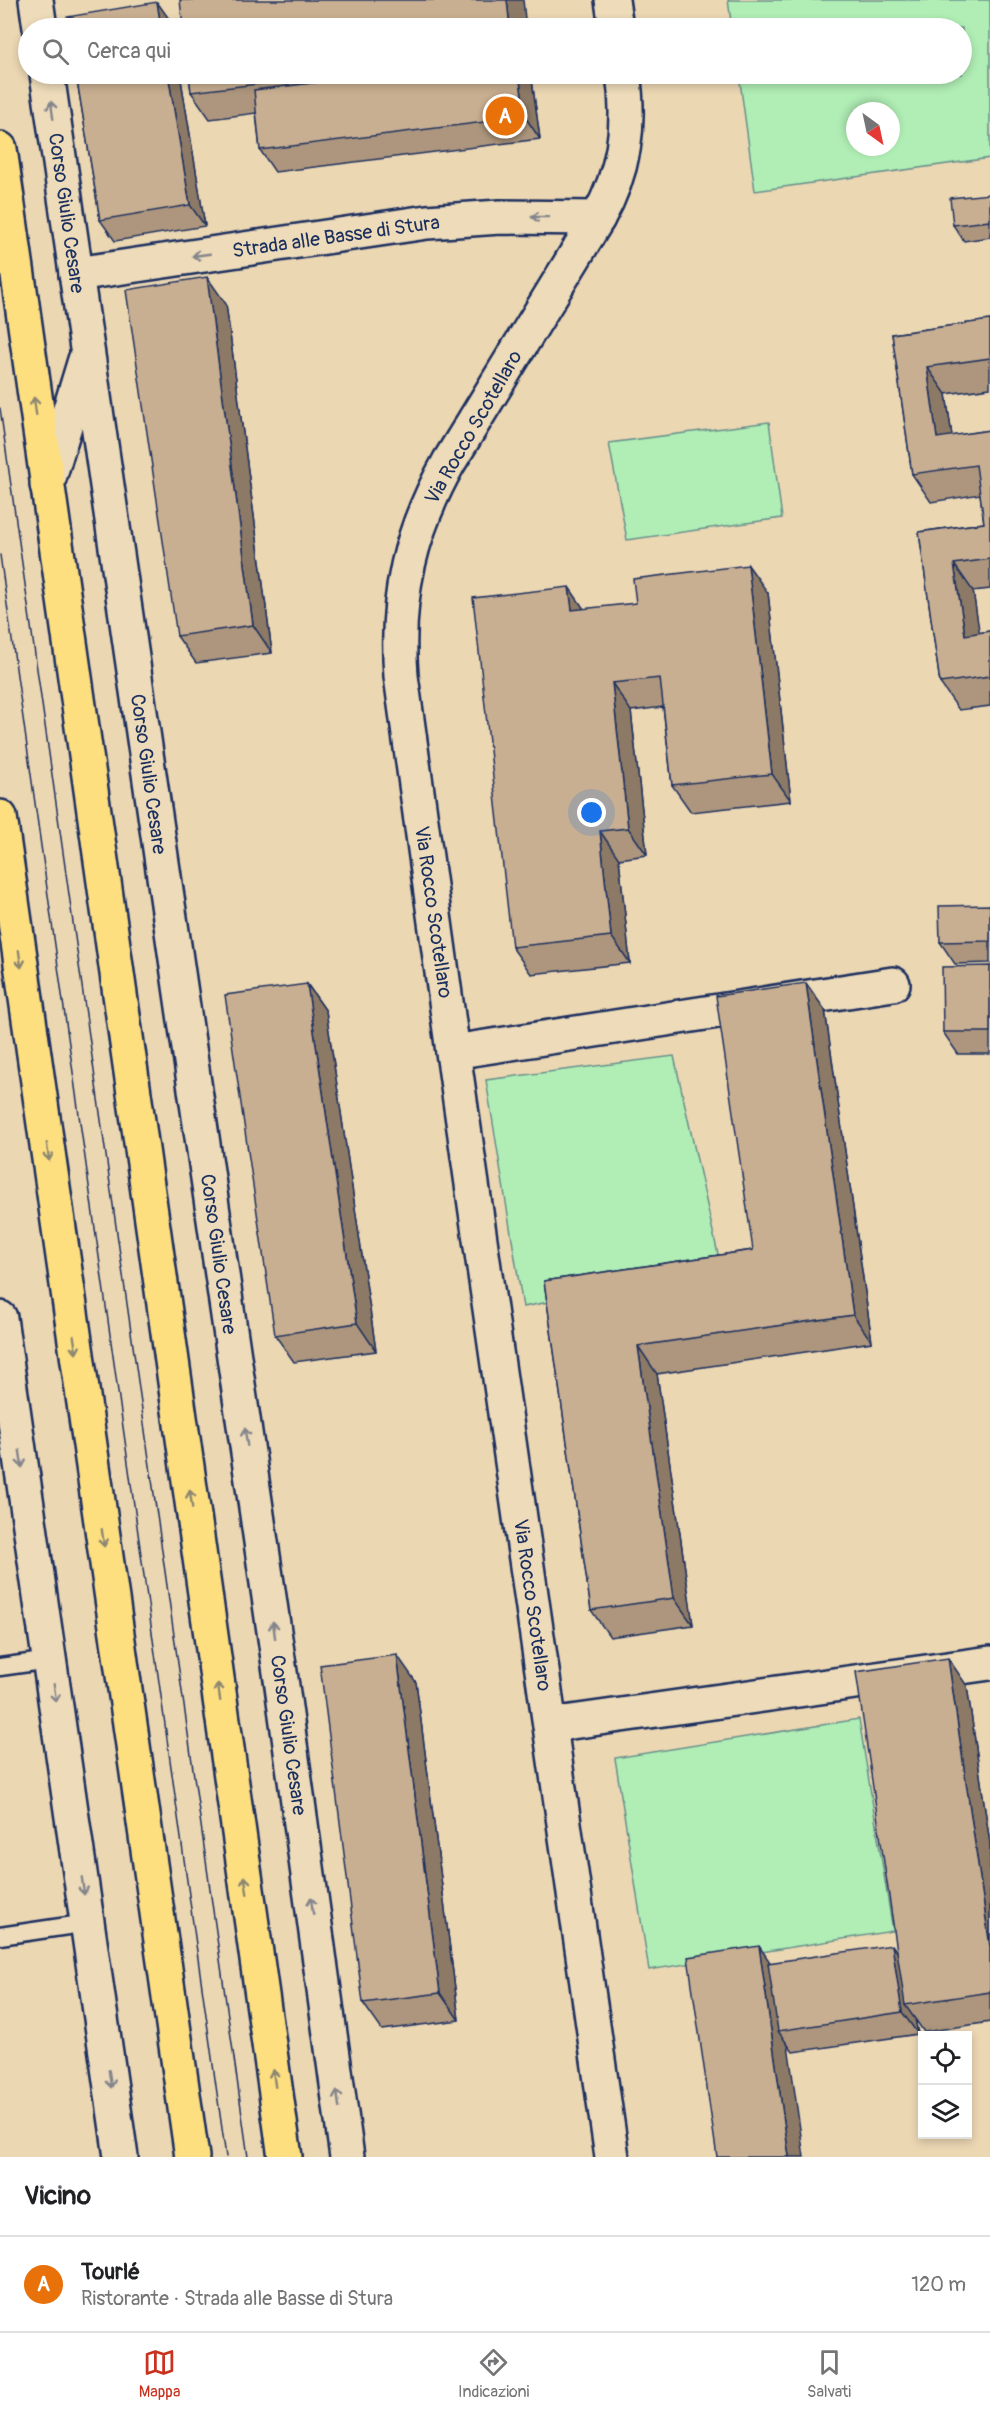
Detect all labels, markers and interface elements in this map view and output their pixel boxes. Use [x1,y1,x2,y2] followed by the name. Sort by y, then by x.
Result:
[18,18,972,84] search box
[39,35,72,68] icon: search
[87,37,171,65] text: Cerca qui
[486,94,524,138] pin: A
[47,100,58,120] one-way arrow
[846,102,900,156] north arrow
[43,131,90,295] street label: Corso Giulio Cesare
[231,210,441,263] street label: Strada alle Basse di Stura
[530,211,550,223] one-way arrow
[191,249,211,260] one-way arrow
[419,346,528,509] street label: Via Rocco Scotellaro
[30,397,41,417] one-way arrow
[125,692,172,856] street label: Corso Giulio Cesare
[577,798,606,827] your location
[409,824,458,1000] street label: Via Rocco Scotellaro
[15,948,26,968] one-way arrow
[42,1141,53,1161] one-way arrow
[195,1172,242,1336] street label: Corso Giulio Cesare
[70,1334,81,1354] one-way arrow
[240,1427,251,1447] one-way arrow
[15,1448,26,1468] one-way arrow
[186,1490,197,1510] one-way arrow
[508,1517,557,1693] street label: Via Rocco Scotellaro
[98,1527,109,1547] one-way arrow
[268,1620,279,1640] one-way arrow
[265,1653,312,1817] street label: Corso Giulio Cesare
[50,1683,61,1703] one-way arrow
[213,1683,224,1703] one-way arrow
[77,1876,88,1896] one-way arrow
[241,1876,252,1896] one-way arrow
[306,1897,317,1916] one-way arrow
[918,2031,972,2139] map controls
[918,2031,972,2085] button: locate
[104,2069,115,2089] one-way arrow
[268,2069,279,2089] one-way arrow
[918,2085,972,2139] button: layers
[333,2090,344,2109] one-way arrow
[24,2180,91,2212] text: Vicino
[81,2258,140,2286] text: Tourlé
[37,2272,50,2297] text: A
[911,2272,966,2297] text: 120 m
[81,2286,393,2311] text: Ristorante · Strada alle Basse di Stura
[139,2346,180,2402] tab: Mappa
[458,2346,529,2402] tab: Indicazioni
[807,2346,851,2402] tab: Salvati

